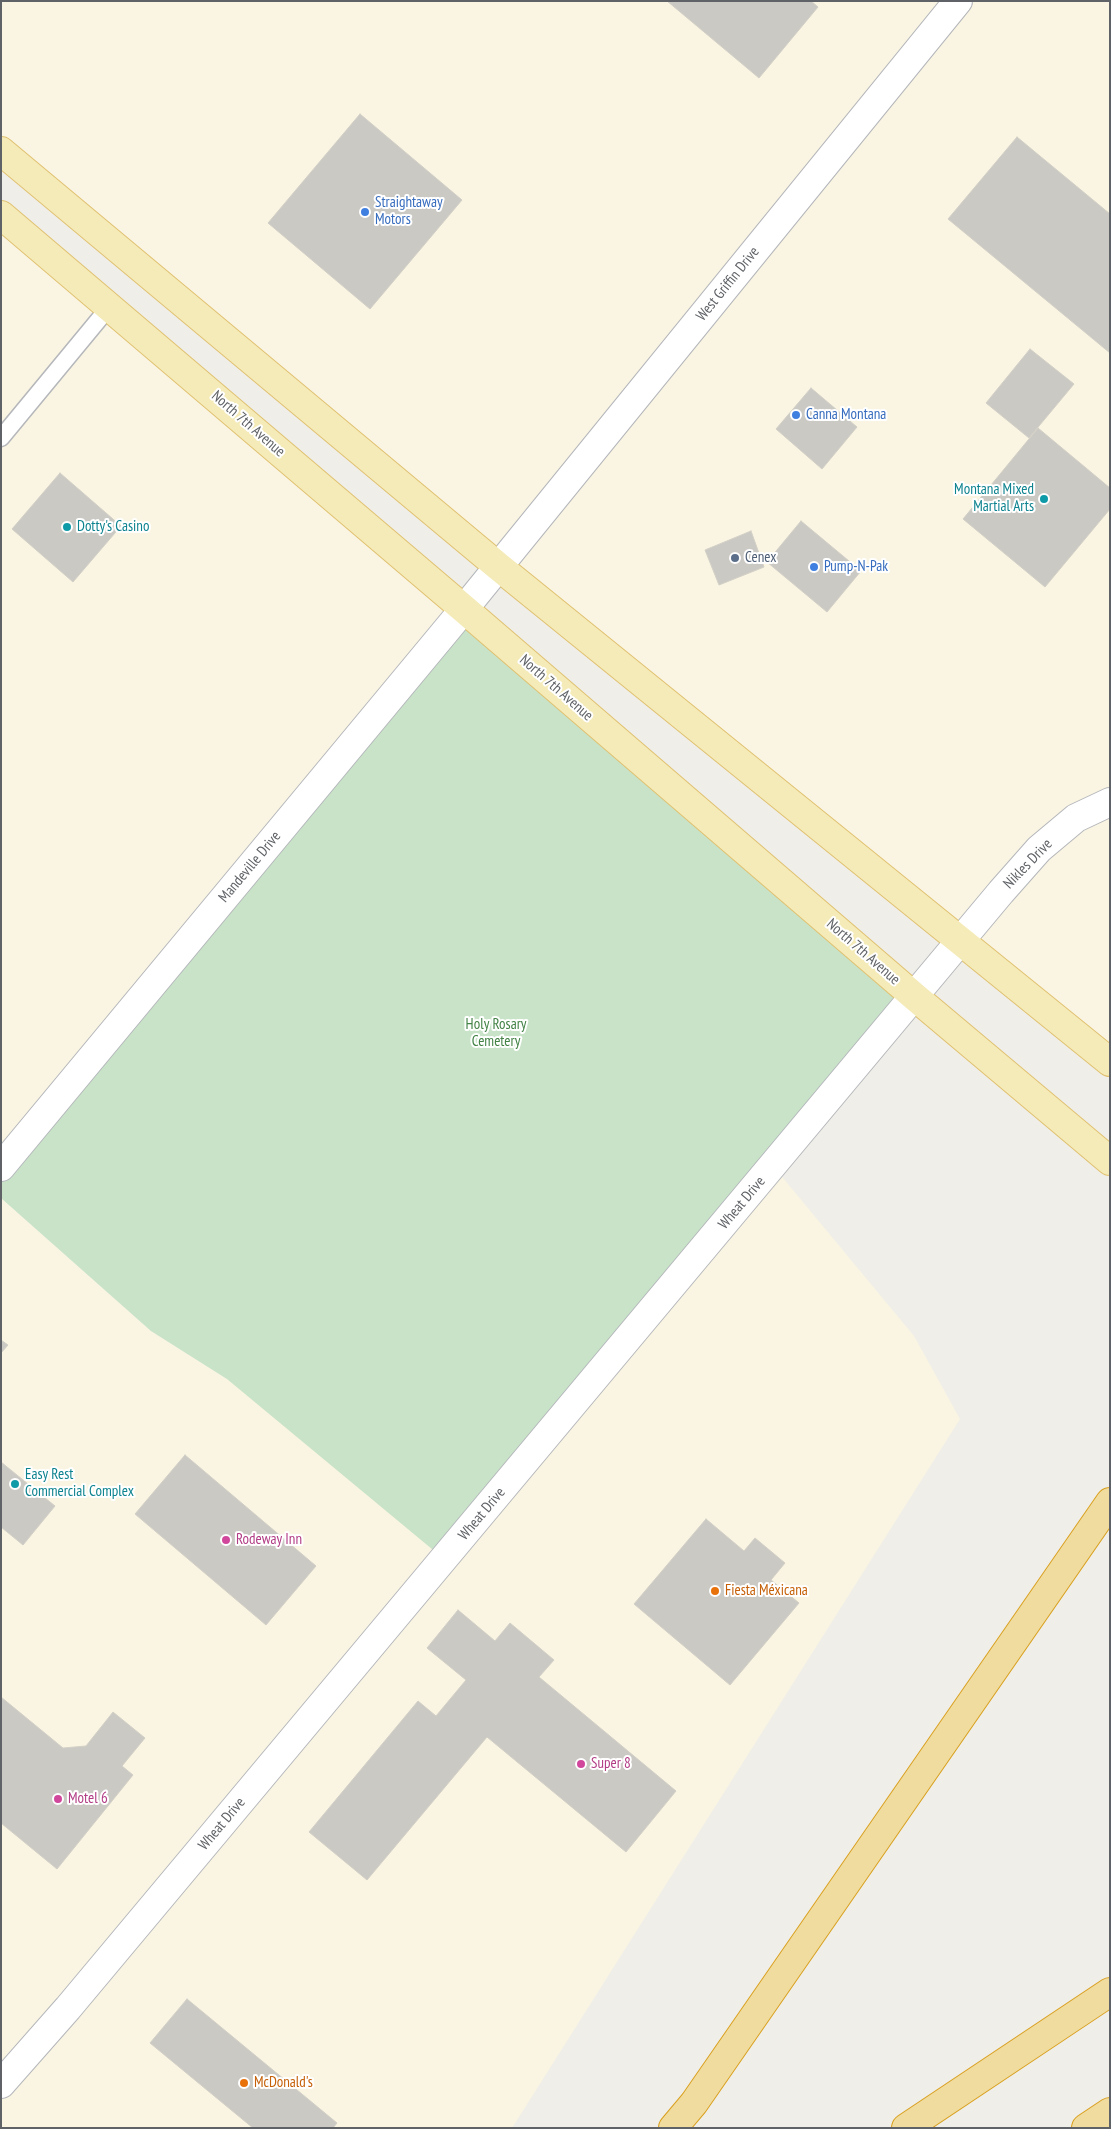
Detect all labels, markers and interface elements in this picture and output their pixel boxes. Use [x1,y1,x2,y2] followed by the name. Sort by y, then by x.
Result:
[375,194,443,229] place label: Straightaway Motors
[359,206,371,218] marker: Straightaway Motors
[693,243,763,325] street label: West Griffin Drive
[208,387,288,461] street label: North 7th Avenue
[806,406,886,424] place label: Canna Montana
[790,409,802,421] marker: Canna Montana
[954,481,1034,516] place label: Montana Mixed Martial Arts
[1038,493,1050,505] marker: Montana Mixed Martial Arts
[77,518,149,536] place label: Dotty's Casino
[61,521,73,533] marker: Dotty's Casino
[745,549,776,567] place label: Cenex
[729,552,741,564] marker: Cenex
[824,558,888,576] place label: Pump-N-Pak
[808,561,820,573] marker: Pump-N-Pak
[516,651,596,725] street label: North 7th Avenue
[215,828,285,906] street label: Mandeville Drive
[1000,835,1056,893] street label: Nikles Drive
[823,915,903,989] street label: North 7th Avenue
[466,1016,526,1051] park label: Holy Rosary Cemetery
[715,1173,769,1233] street label: Wheat Drive
[25,1466,134,1501] place label: Easy Rest Commercial Complex
[9,1478,21,1490] marker: Easy Rest Commercial Complex
[455,1484,509,1544] street label: Wheat Drive
[236,1531,302,1549] place label: Rodeway Inn
[220,1534,232,1546] marker: Rodeway Inn
[725,1582,808,1600] place label: Fiesta Méxicana
[709,1585,721,1597] marker: Fiesta Méxicana
[591,1755,631,1773] place label: Super 8
[575,1758,587,1770] marker: Super 8
[68,1790,108,1808] place label: Motel 6
[52,1793,64,1805] marker: Motel 6
[195,1794,249,1854] street label: Wheat Drive
[254,2074,313,2092] place label: McDonald's
[238,2077,250,2089] marker: McDonald's

